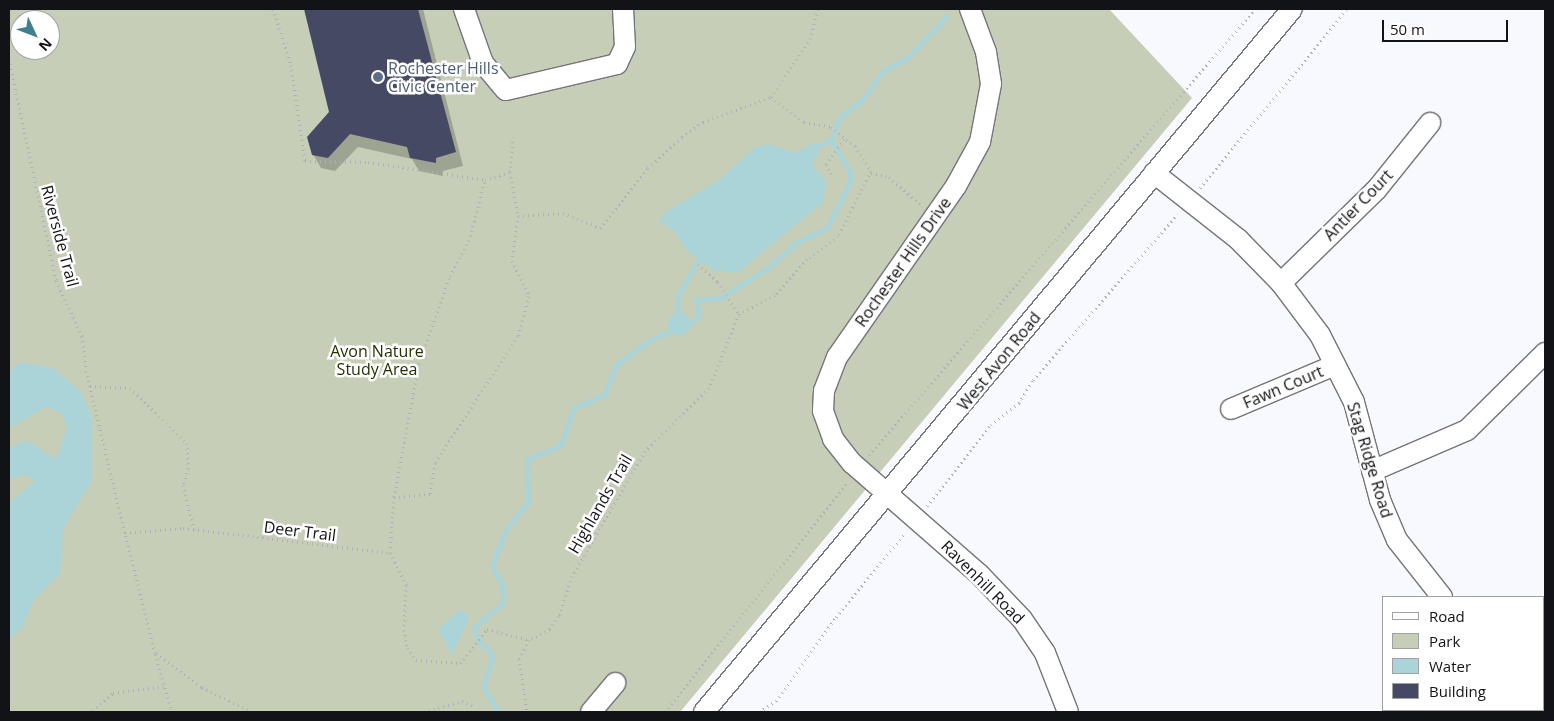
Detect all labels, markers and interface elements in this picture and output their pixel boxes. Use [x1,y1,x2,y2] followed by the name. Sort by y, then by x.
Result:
[10,10,60,60] north arrow
[1384,10,1510,42] scale bar
[1390,19,1425,39] text: 50 m
[35,34,56,56] text: N
[388,58,499,96] place label: Rochester Hills Civic Center
[372,71,384,83] marker: Rochester Hills Civic Center
[1319,166,1397,244] street label: Antler Court
[37,183,83,289] street label: Riverside Trail
[851,193,955,331] street label: Rochester Hills Drive
[953,308,1045,414] street label: West Avon Road
[330,341,424,379] park label: Avon Nature Study Area
[1240,362,1326,412] street label: Fawn Court
[1343,400,1397,520] street label: Stag Ridge Road
[564,451,636,557] street label: Highlands Trail
[263,517,337,545] street label: Deer Trail
[937,536,1029,628] street label: Ravenhill Road
[1382,596,1544,711] legend
[1429,606,1465,626] text: Road
[1429,631,1460,651] text: Park
[1429,656,1471,676] text: Water
[1429,681,1486,701] text: Building

